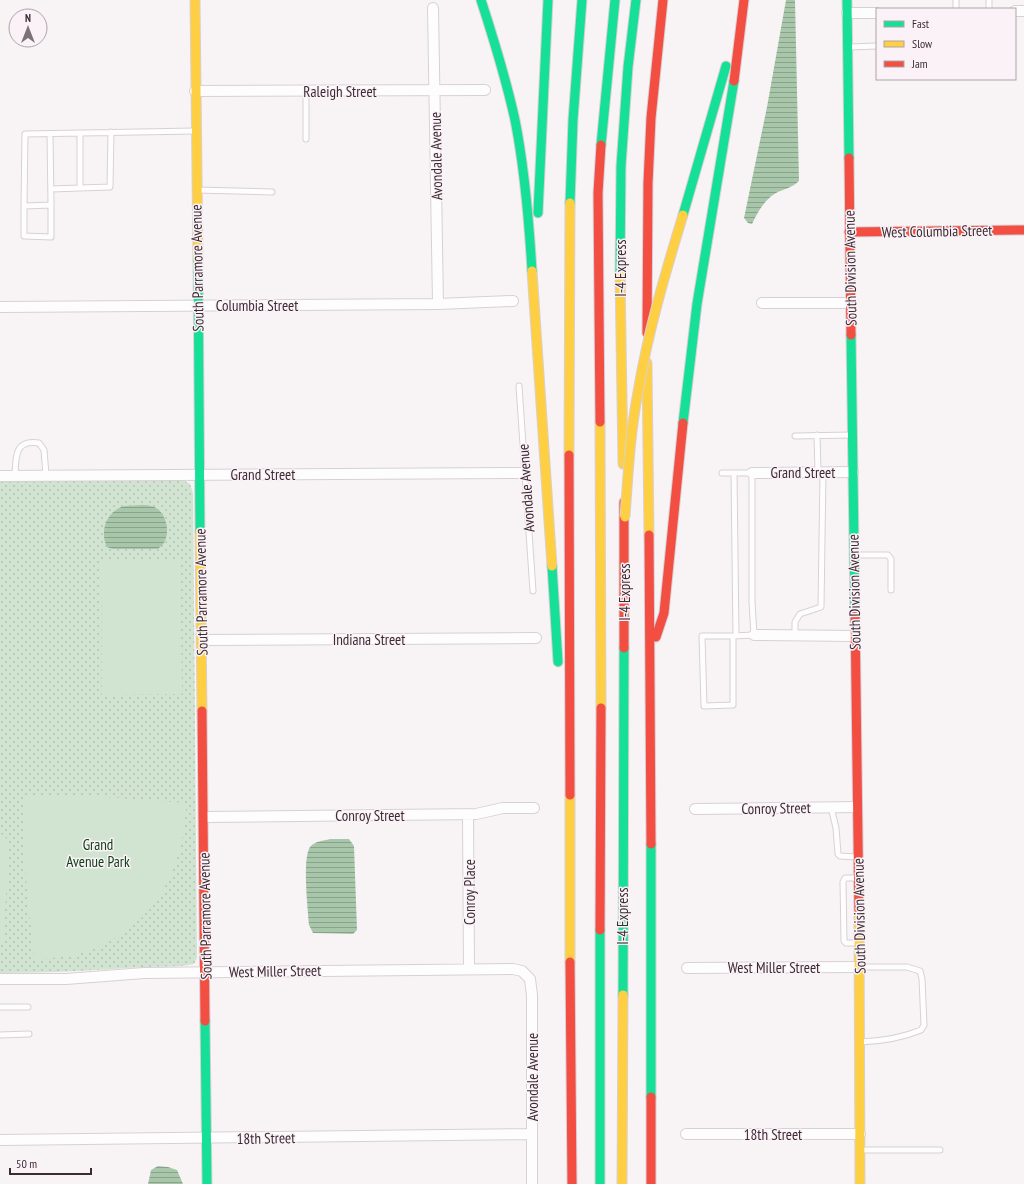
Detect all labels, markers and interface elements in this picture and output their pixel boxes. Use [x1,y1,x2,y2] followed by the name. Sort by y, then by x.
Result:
[8,8,48,48] north arrow
[876,8,1016,80] legend
[25,11,31,25] text: N
[912,16,930,31] text: Fast
[912,36,933,51] text: Slow
[911,56,928,71] text: Jam
[303,82,377,101] street label: Raleigh Street
[426,112,446,200] street label: Avondale Avenue
[186,204,208,332] street label: South Parramore Avenue
[839,210,861,326] street label: South Division Avenue
[881,221,993,241] street label: West Columbia Street
[611,239,630,297] street label: I-4 Express
[216,296,298,315] street label: Columbia Street
[513,443,539,533] street label: Avondale Avenue
[771,463,835,482] street label: Grand Street
[231,465,295,484] street label: Grand Street
[190,528,212,656] street label: South Parramore Avenue
[843,534,865,650] street label: South Division Avenue
[615,563,634,621] street label: I-4 Express
[333,630,405,649] street label: Indiana Street
[741,798,811,818] street label: Conroy Street
[335,806,405,825] street label: Conroy Street
[66,835,130,871] park label: Grand Avenue Park
[194,852,216,980] street label: South Parramore Avenue
[848,858,870,974] street label: South Division Avenue
[460,859,479,925] street label: Conroy Place
[613,887,632,945] street label: I-4 Express
[728,958,820,977] street label: West Miller Street
[229,961,321,981] street label: West Miller Street
[523,1033,542,1121] street label: Avondale Avenue
[744,1125,802,1144] street label: 18th Street
[237,1128,295,1148] street label: 18th Street
[10,1150,91,1176] scale bar
[16,1156,37,1171] text: 50 m

